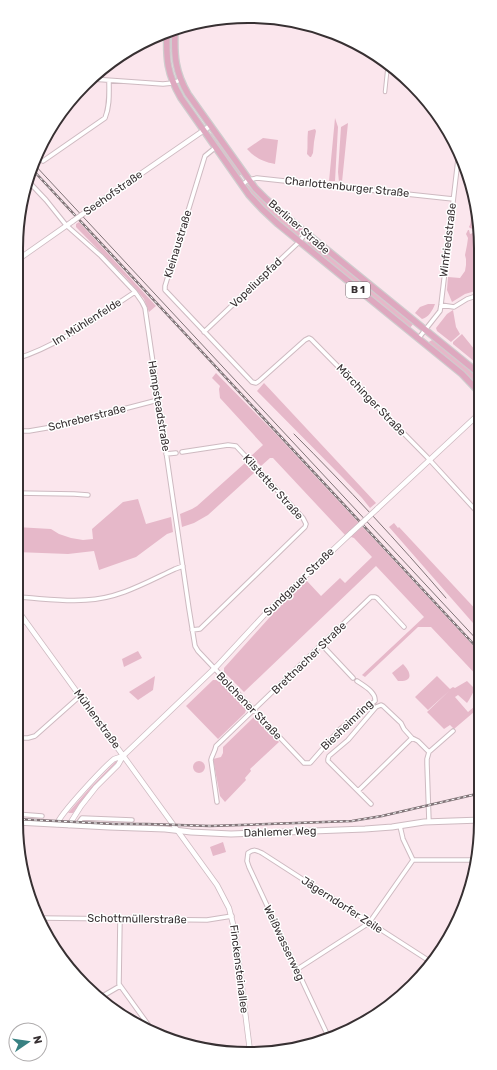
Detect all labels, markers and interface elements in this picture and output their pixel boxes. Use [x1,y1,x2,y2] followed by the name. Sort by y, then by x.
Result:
[81,168,145,218] street label: Seehofstraße
[284,174,410,200] street label: Charlottenburger Straße
[266,197,332,257] street label: Berliner Straße
[437,202,459,278] street label: Winfriedstraße
[162,209,194,279] street label: Kleinaustraße
[228,255,284,311] street label: Vopeliuspfad
[346,282,370,298] road number: B 1
[50,296,124,348] street label: Im Mühlenfelde
[145,360,173,452] street label: Hampsteadstraße
[333,361,409,439] street label: Mörchinger Straße
[47,402,127,434] street label: Schreberstraße
[240,452,306,522] street label: Kilstetter Straße
[261,545,337,619] street label: Sundgauer Straße
[269,619,349,697] street label: Brettnacher Straße
[214,670,284,742] street label: Bolchener Straße
[71,687,123,751] street label: Mühlenstraße
[318,697,376,753] street label: Biesheimring
[243,824,317,840] street label: Dahlemer Weg
[299,874,385,936] street label: Jägerndorfer Zeile
[261,903,307,983] street label: Weißwasserweg
[87,912,187,926] street label: Schottmüllerstraße
[227,924,251,1014] street label: Finckensteinallee
[8,1022,48,1062] north arrow
[30,1035,44,1045] text: N

